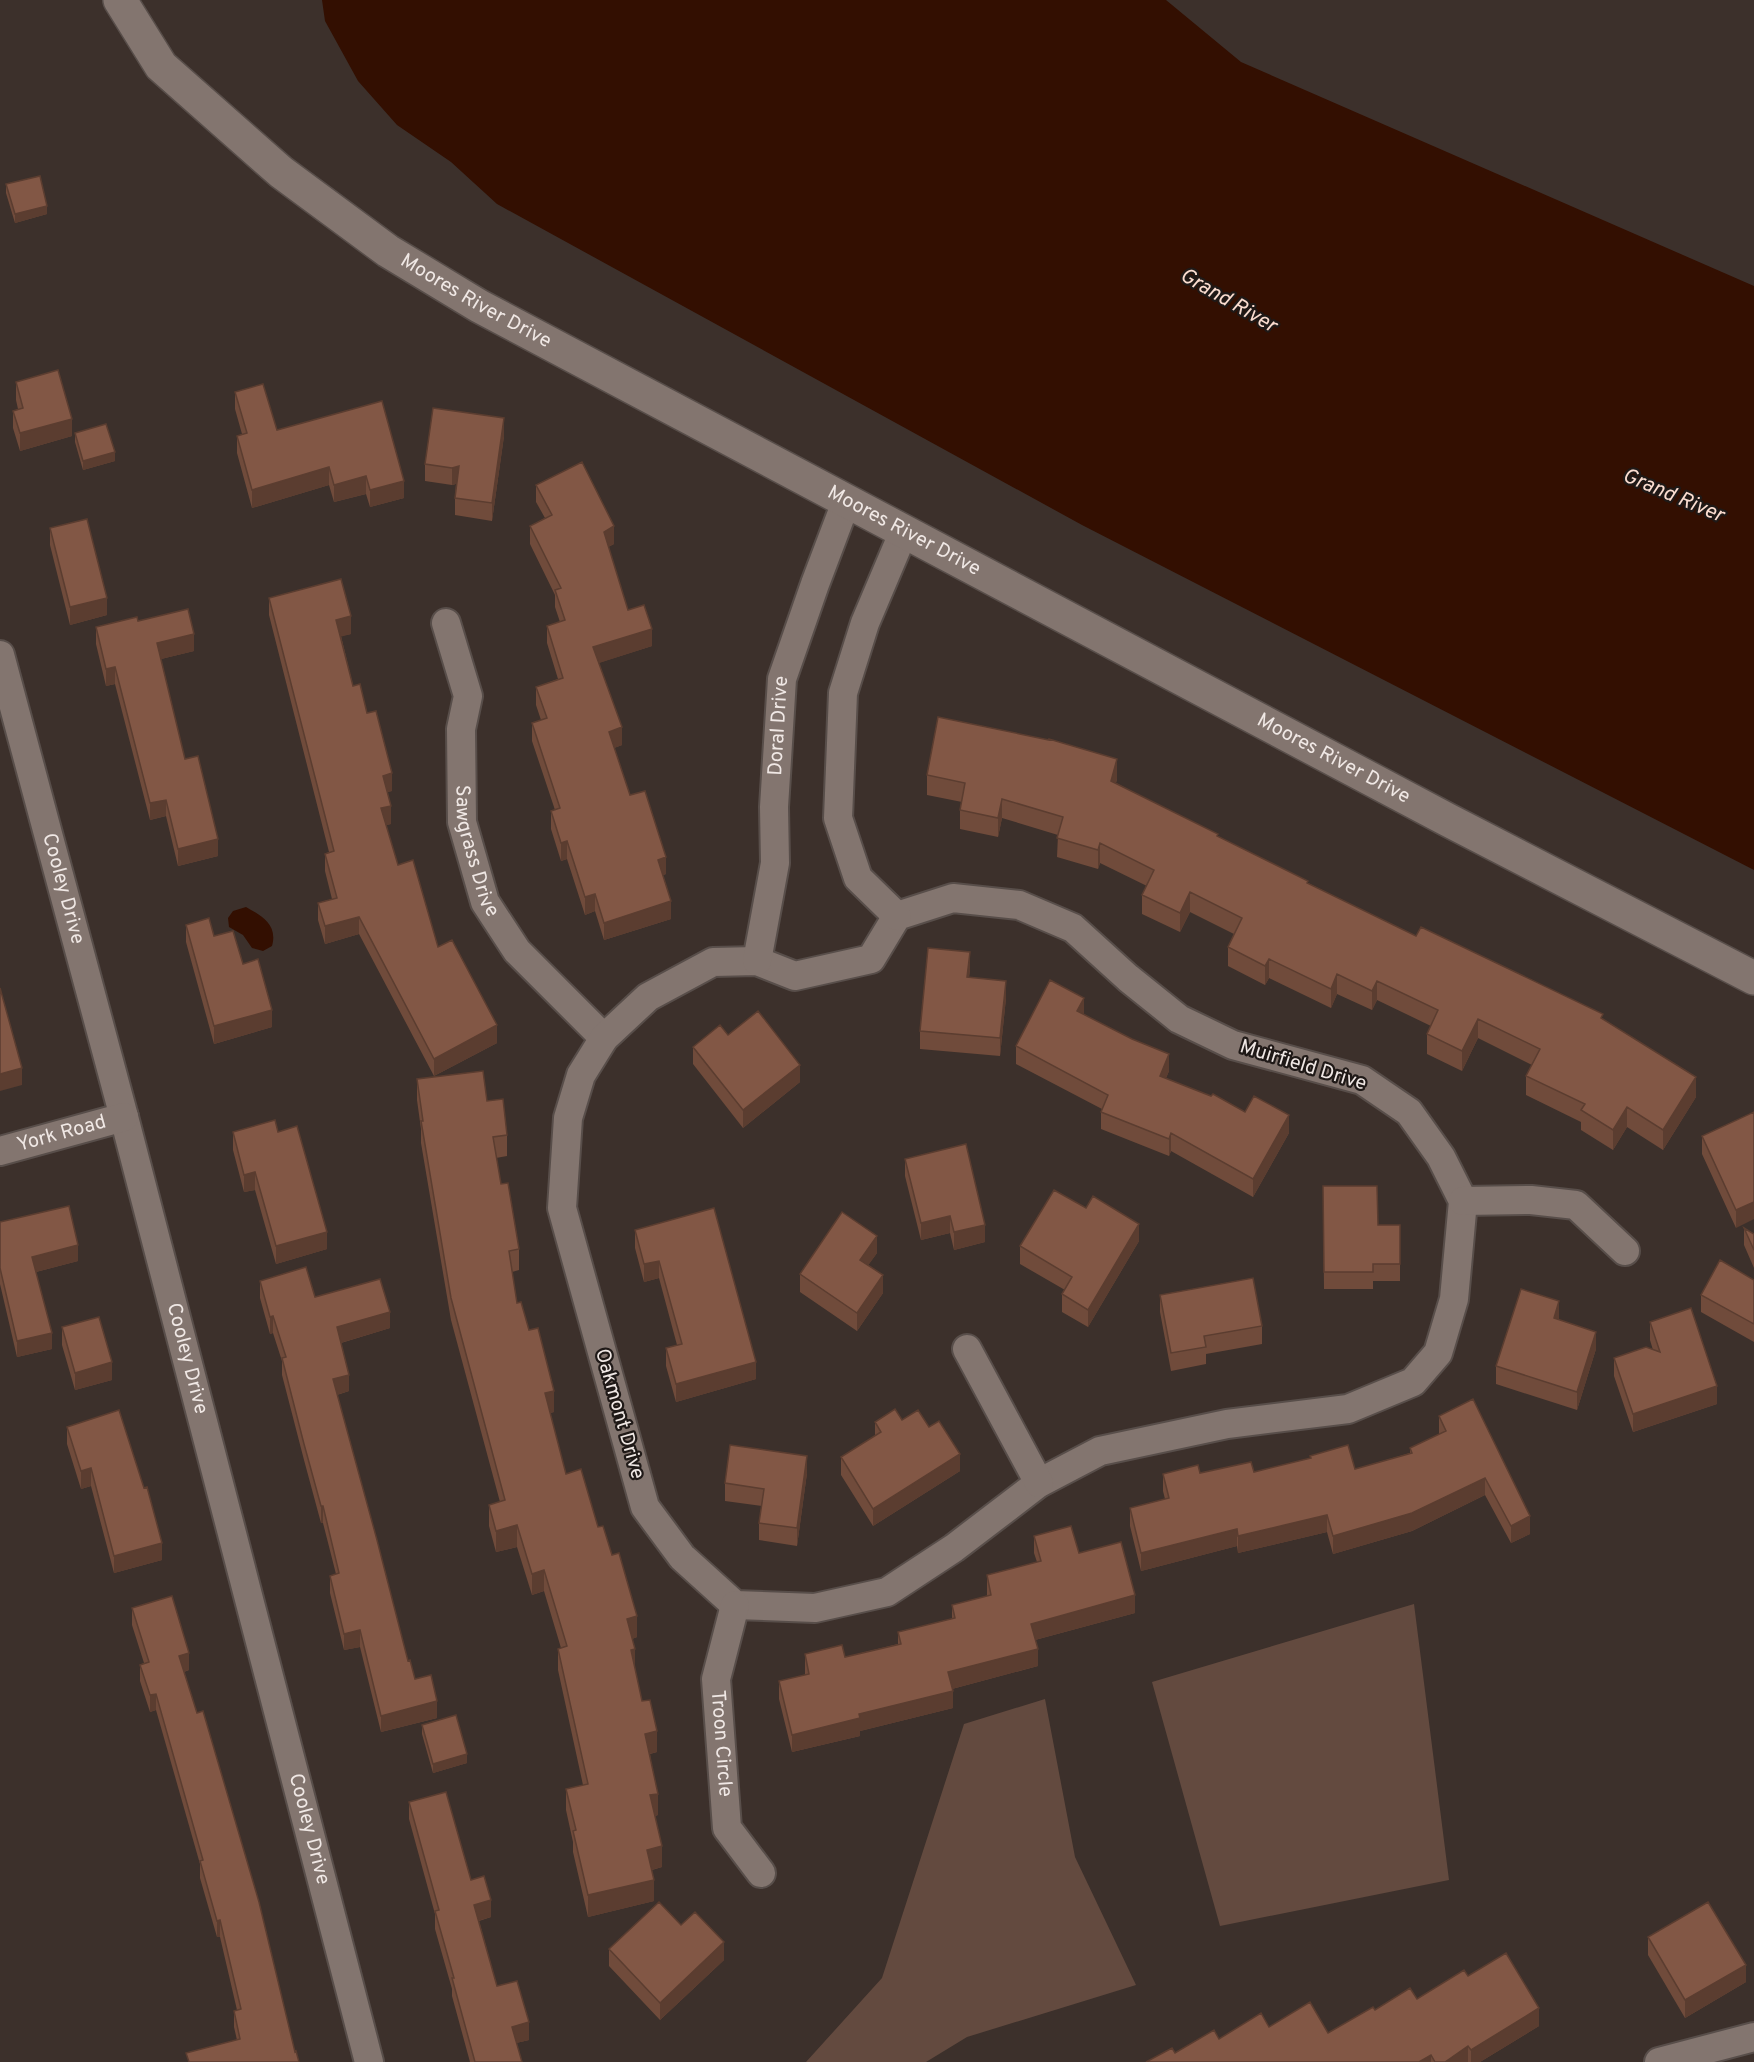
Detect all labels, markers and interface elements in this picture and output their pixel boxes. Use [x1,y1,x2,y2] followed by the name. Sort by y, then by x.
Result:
[395,248,556,355] street label: Moores River Drive
[1175,262,1283,341] water label: Grand River
[1618,463,1730,530] water label: Grand River
[823,480,985,583] street label: Moores River Drive
[763,675,795,776] street label: Doral Drive
[1252,708,1414,810] street label: Moores River Drive
[449,785,505,923] street label: Sawgrass Drive
[35,830,90,947] street label: Cooley Drive
[1236,1034,1370,1098] street label: Muirfield Drive
[14,1109,109,1159] street label: York Road
[160,1300,214,1417] street label: Cooley Drive
[588,1346,650,1482] street label: Oakmont Drive
[704,1689,738,1798] street label: Troon Circle
[282,1771,336,1888] street label: Cooley Drive

